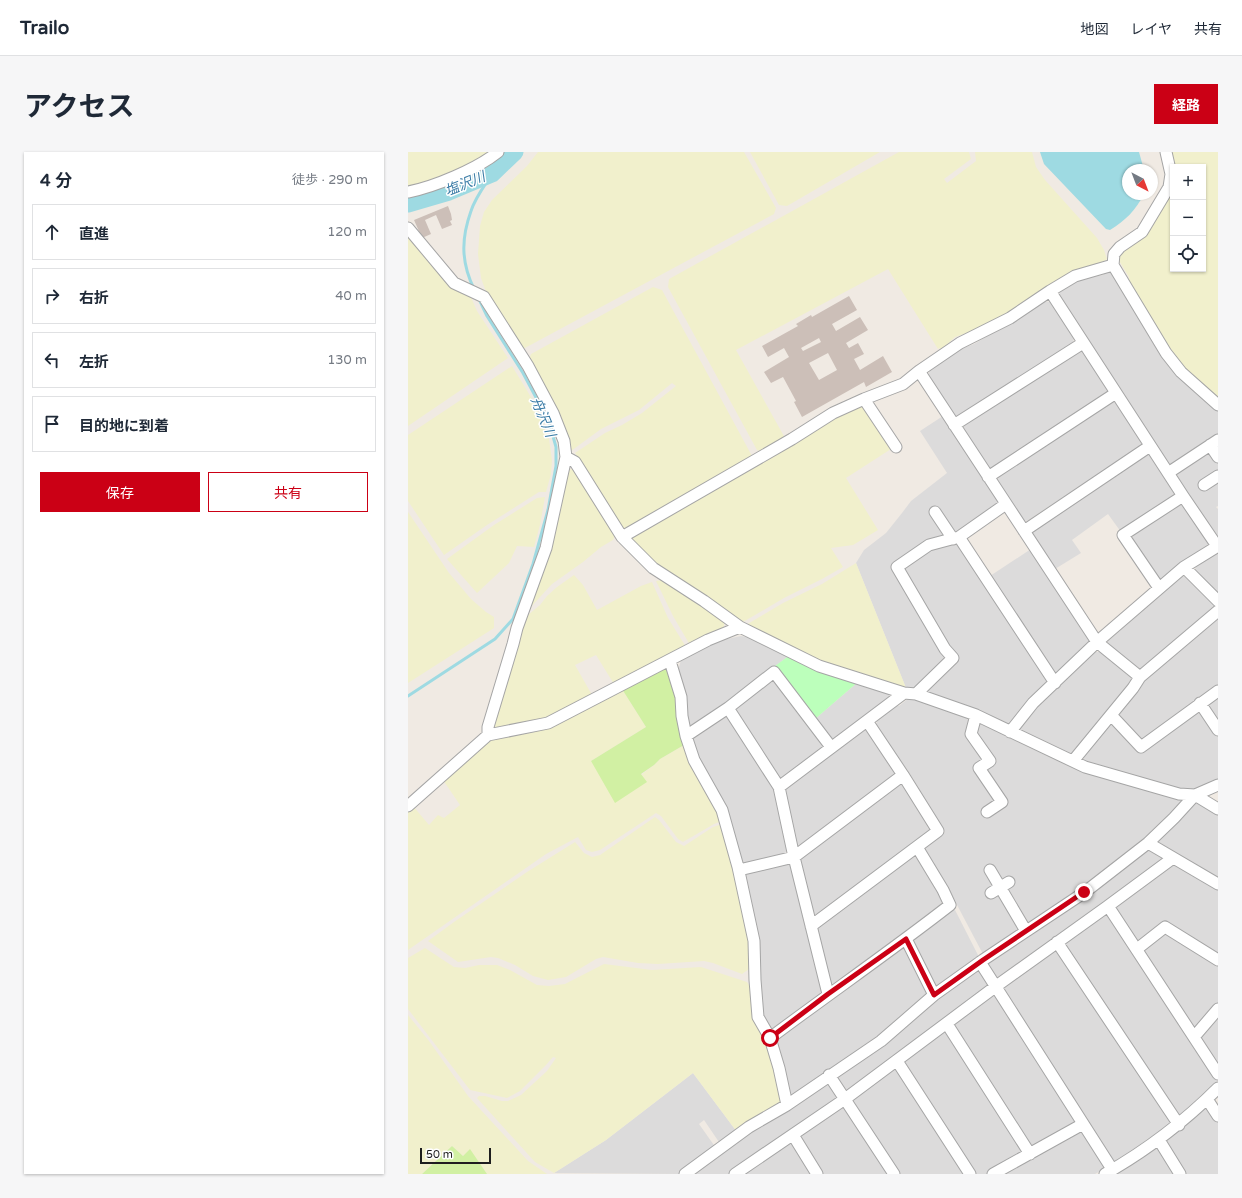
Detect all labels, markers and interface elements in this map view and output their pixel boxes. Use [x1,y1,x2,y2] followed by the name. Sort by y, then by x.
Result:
[20,17,69,39] text: Trailo
[1080,21,1108,38] text: 地図
[1130,21,1172,38] text: レイヤ
[1194,21,1222,38] text: 共有
[1154,84,1218,124] button: 経路
[24,90,135,124] text: アクセス
[1122,164,1158,200] north arrow
[1170,164,1206,272] map controls
[1170,164,1206,200] button: +
[442,168,490,200] water label: 塩沢川
[40,170,72,191] text: 4 分
[292,172,368,188] text: 徒歩 · 290 m
[1170,200,1206,236] button: −
[41,221,63,243] icon: ahead
[327,224,367,240] text: 120 m
[79,225,109,243] text: 直進
[1170,236,1206,272] button: locate
[41,285,63,307] icon: right
[335,288,367,304] text: 40 m
[79,289,109,307] text: 右折
[41,349,63,371] icon: left
[327,352,367,368] text: 130 m
[79,353,109,371] text: 左折
[527,394,560,441] water label: 舟沢川
[41,413,63,435] icon: arrive
[79,417,169,435] text: 目的地に到着
[40,472,200,512] button: 保存
[208,472,368,512] button: 共有
[1075,883,1093,901] route end
[761,1029,779,1047] route start
[420,1146,491,1165] scale bar
[426,1148,453,1161] text: 50 m

